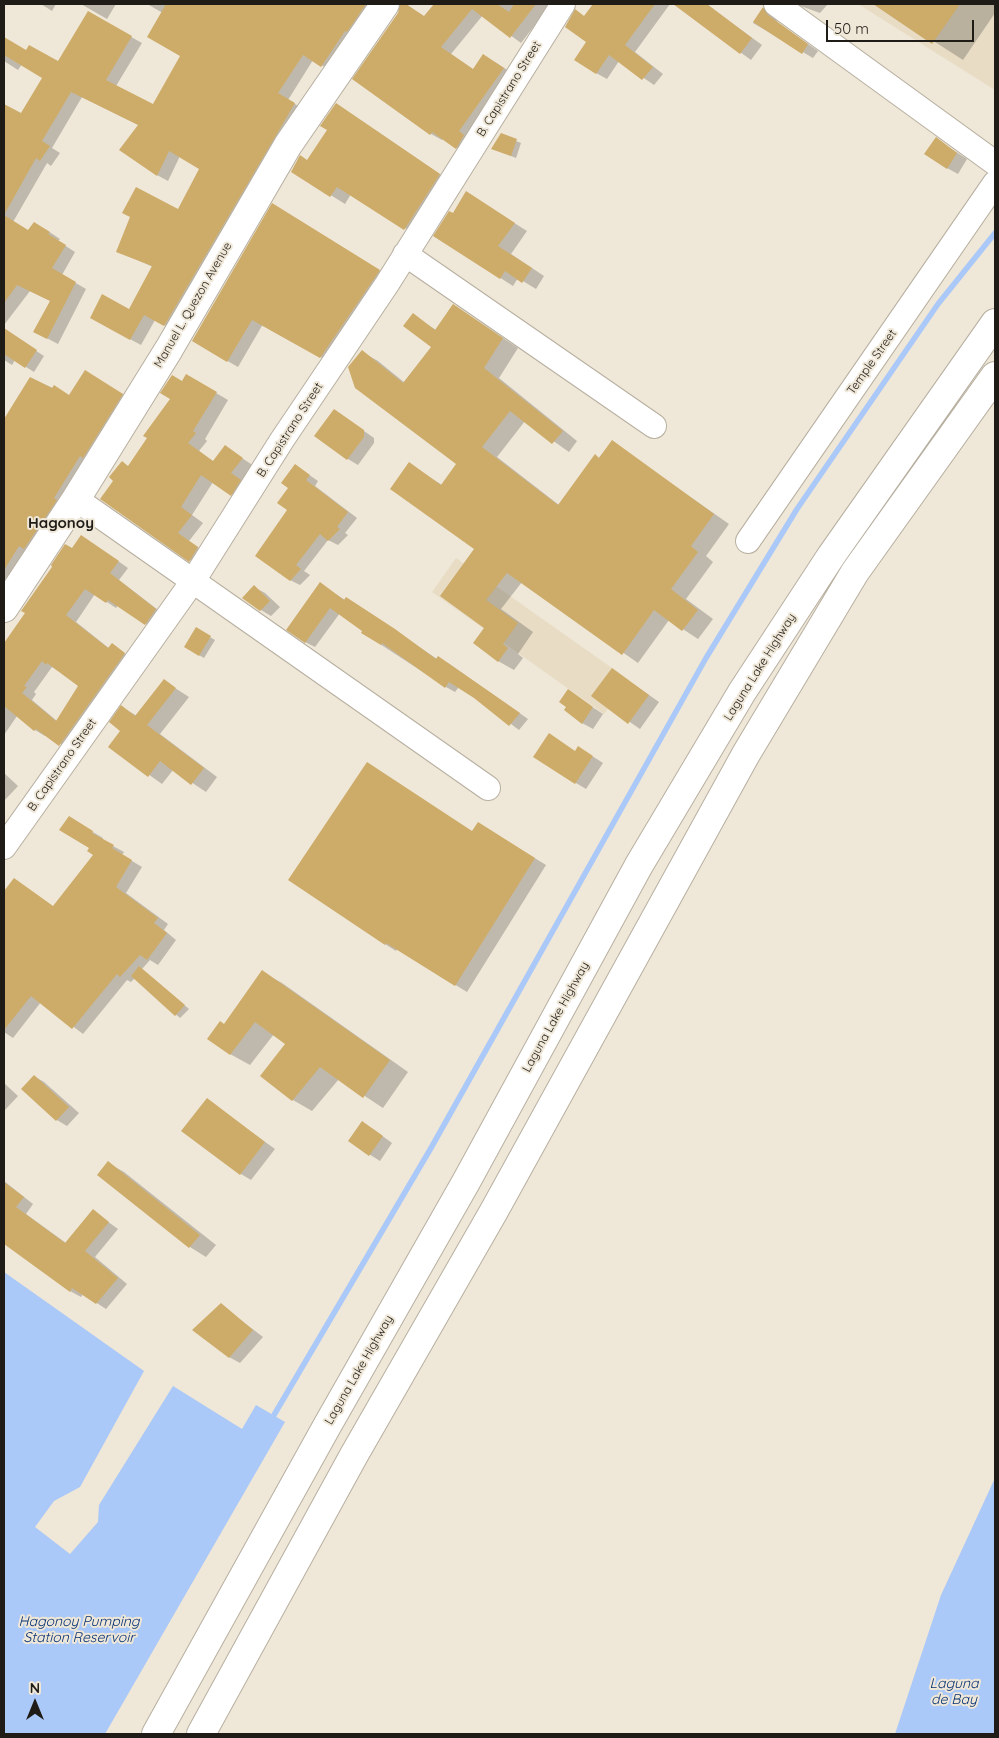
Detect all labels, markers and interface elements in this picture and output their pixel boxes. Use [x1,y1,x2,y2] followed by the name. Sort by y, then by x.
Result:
[829,10,976,42] scale bar
[834,19,869,38] text: 50 m
[474,39,544,139] street label: B. Capistrano Street
[151,240,235,370] street label: Manuel L. Quezon Avenue
[844,327,900,397] street label: Temple Street
[254,380,326,480] street label: B. Capistrano Street
[28,514,94,532] district label: Hagonoy
[721,611,799,723] street label: Laguna Lake Highway
[25,716,99,814] street label: B. Capistrano Street
[520,959,592,1075] street label: Laguna Lake Highway
[322,1313,396,1427] street label: Laguna Lake Highway
[18,1614,140,1646] water label: Hagonoy Pumping Station Reservoir
[929,1676,979,1708] water label: Laguna de Bay
[10,1678,60,1728] north arrow
[30,1679,40,1697] text: N

